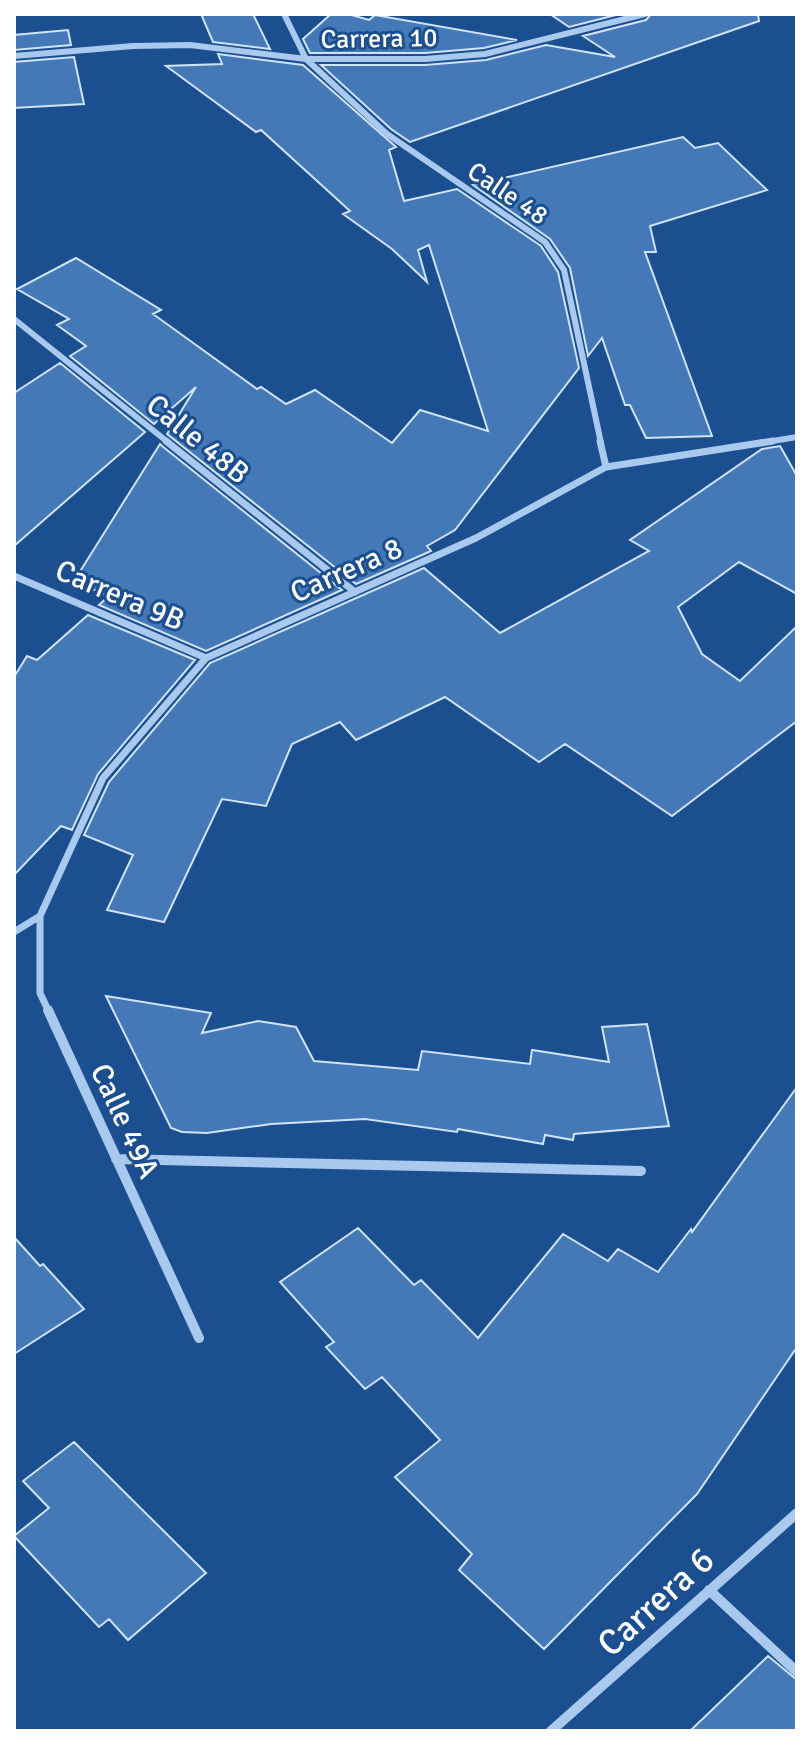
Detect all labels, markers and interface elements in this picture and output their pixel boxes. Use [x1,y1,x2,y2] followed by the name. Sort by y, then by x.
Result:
[320,22,438,56] street label: Carrera 10
[461,155,554,232] street label: Calle 48
[139,387,257,492] street label: Calle 48B
[285,529,408,611] street label: Carrera 8
[50,552,190,639] street label: Carrera 9B
[82,1058,167,1185] street label: Calle 49A
[588,1538,724,1666] street label: Carrera 6

